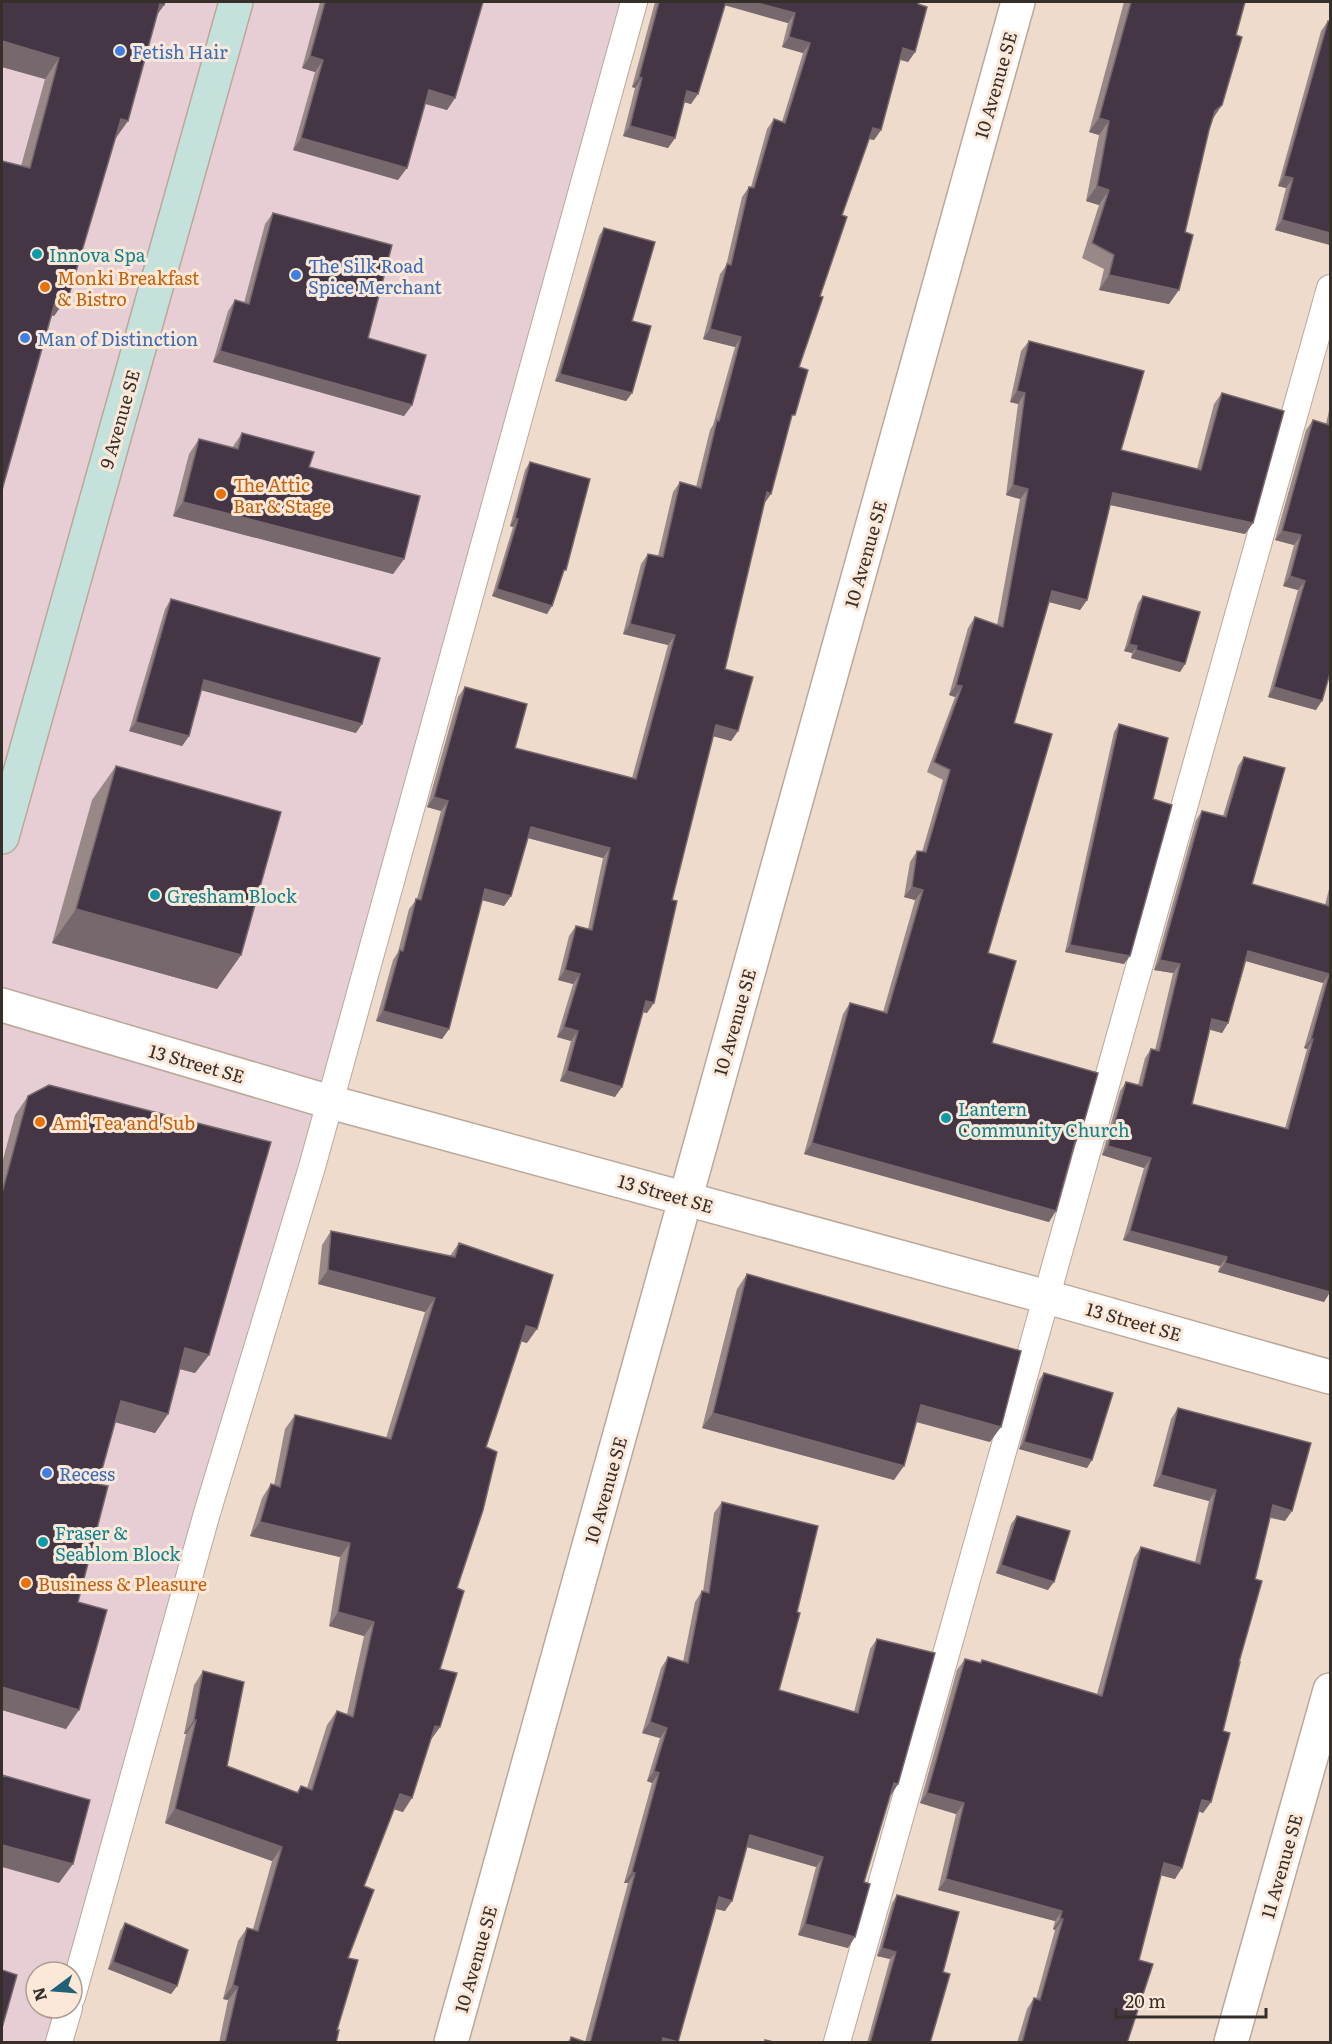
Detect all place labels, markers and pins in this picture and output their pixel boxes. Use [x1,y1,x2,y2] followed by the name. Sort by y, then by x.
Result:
[132,38,228,65] place label: Fetish Hair
[113,44,127,58] marker: Fetish Hair
[49,241,146,268] place label: Innova Spa
[30,247,44,261] marker: Innova Spa
[308,252,443,300] place label: The Silk Road Spice Merchant
[57,264,200,312] place label: Monki Breakfast & Bistro
[289,268,303,282] marker: The Silk Road Spice Merchant
[38,280,52,294] marker: Monki Breakfast & Bistro
[37,325,198,352] place label: Man of Distinction
[18,331,32,345] marker: Man of Distinction
[233,471,331,519] place label: The Attic Bar & Stage
[214,487,228,501] marker: The Attic Bar & Stage
[167,882,298,909] place label: Gresham Block
[148,888,162,902] marker: Gresham Block
[958,1095,1130,1143] place label: Lantern Community Church
[52,1109,195,1136] place label: Ami Tea and Sub
[939,1111,953,1125] marker: Lantern Community Church
[33,1115,47,1129] marker: Ami Tea and Sub
[59,1460,115,1487] place label: Recess
[40,1466,54,1480] marker: Recess
[55,1519,181,1567] place label: Fraser & Seablom Block
[36,1535,50,1549] marker: Fraser & Seablom Block
[38,1570,207,1597] place label: Business & Pleasure
[19,1576,33,1590] marker: Business & Pleasure

